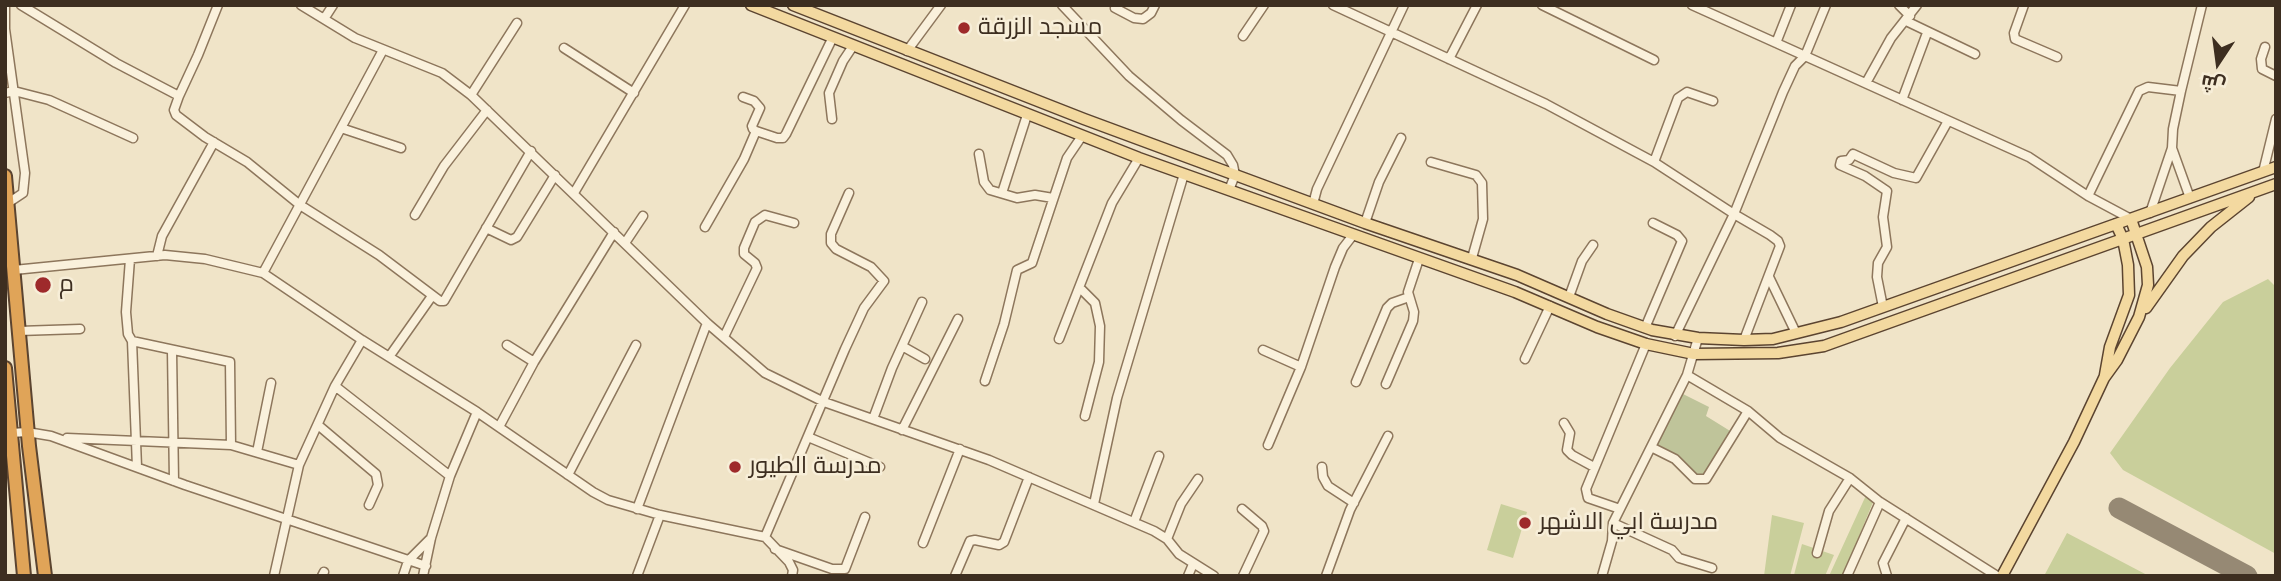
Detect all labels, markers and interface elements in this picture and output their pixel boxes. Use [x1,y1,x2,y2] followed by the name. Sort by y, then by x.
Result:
[978,14,1102,42] place label: مسجد الزرقة
[956,20,972,36] marker: مسجد الزرقة
[2183,28,2253,98] north arrow
[2199,71,2227,97] text: ش
[59,271,74,299] place label: م
[33,275,53,295] marker: م
[749,453,882,481] place label: مدرسة الطيور
[727,459,743,475] marker: مدرسة الطيور
[1539,509,1718,537] place label: مدرسة ابي الاشهر
[1517,515,1533,531] marker: مدرسة ابي الاشهر

